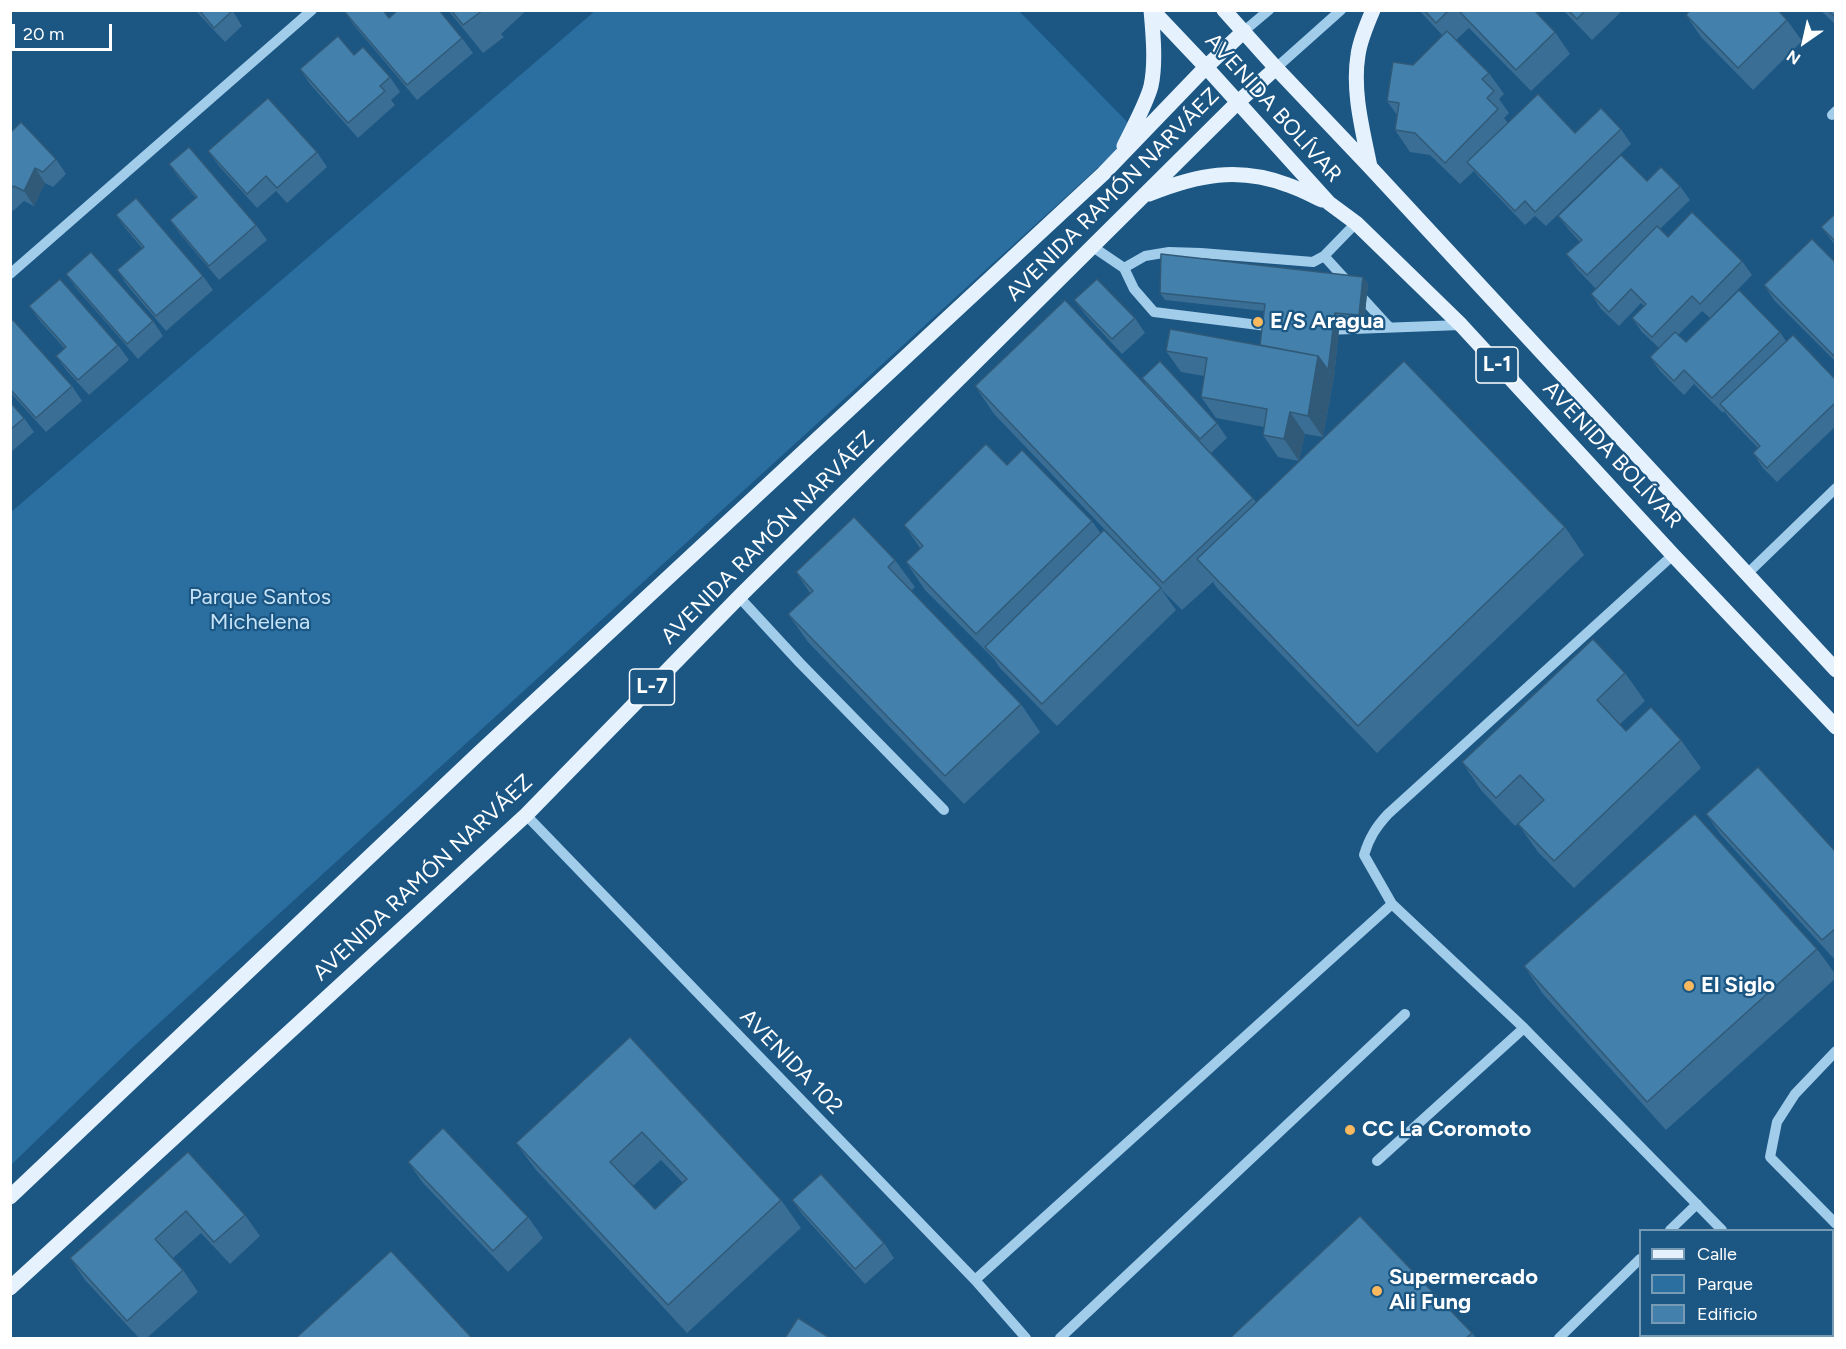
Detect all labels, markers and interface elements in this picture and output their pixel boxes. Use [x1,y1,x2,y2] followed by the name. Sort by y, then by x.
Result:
[15,12,116,50] scale bar
[1774,12,1834,72] north arrow
[23,23,64,45] text: 20 m
[1199,28,1347,188] street label: AVENIDA BOLÍVAR
[1783,46,1804,69] text: N
[1001,83,1225,307] street label: AVENIDA RAMÓN NARVÁEZ
[1270,309,1384,335] place label: E/S Aragua
[1251,315,1265,329] marker: E/S Aragua
[1476,347,1518,383] road number: L-1
[1537,376,1687,534] street label: AVENIDA BOLÍVAR
[656,426,880,650] street label: AVENIDA RAMÓN NARVÁEZ
[189,585,331,636] park label: Parque Santos Michelena
[630,669,674,705] road number: L-7
[308,769,538,987] street label: AVENIDA RAMÓN NARVÁEZ
[1701,973,1775,999] place label: El Siglo
[1682,979,1696,993] marker: El Siglo
[734,1004,848,1120] street label: AVENIDA 102
[1362,1117,1531,1143] place label: CC La Coromoto
[1343,1123,1357,1137] marker: CC La Coromoto
[1639,1229,1834,1337] legend
[1697,1243,1737,1265] text: Calle
[1389,1265,1538,1316] place label: Supermercado Ali Fung
[1697,1273,1753,1295] text: Parque
[1370,1284,1384,1298] marker: Supermercado Ali Fung
[1697,1303,1758,1325] text: Edificio

